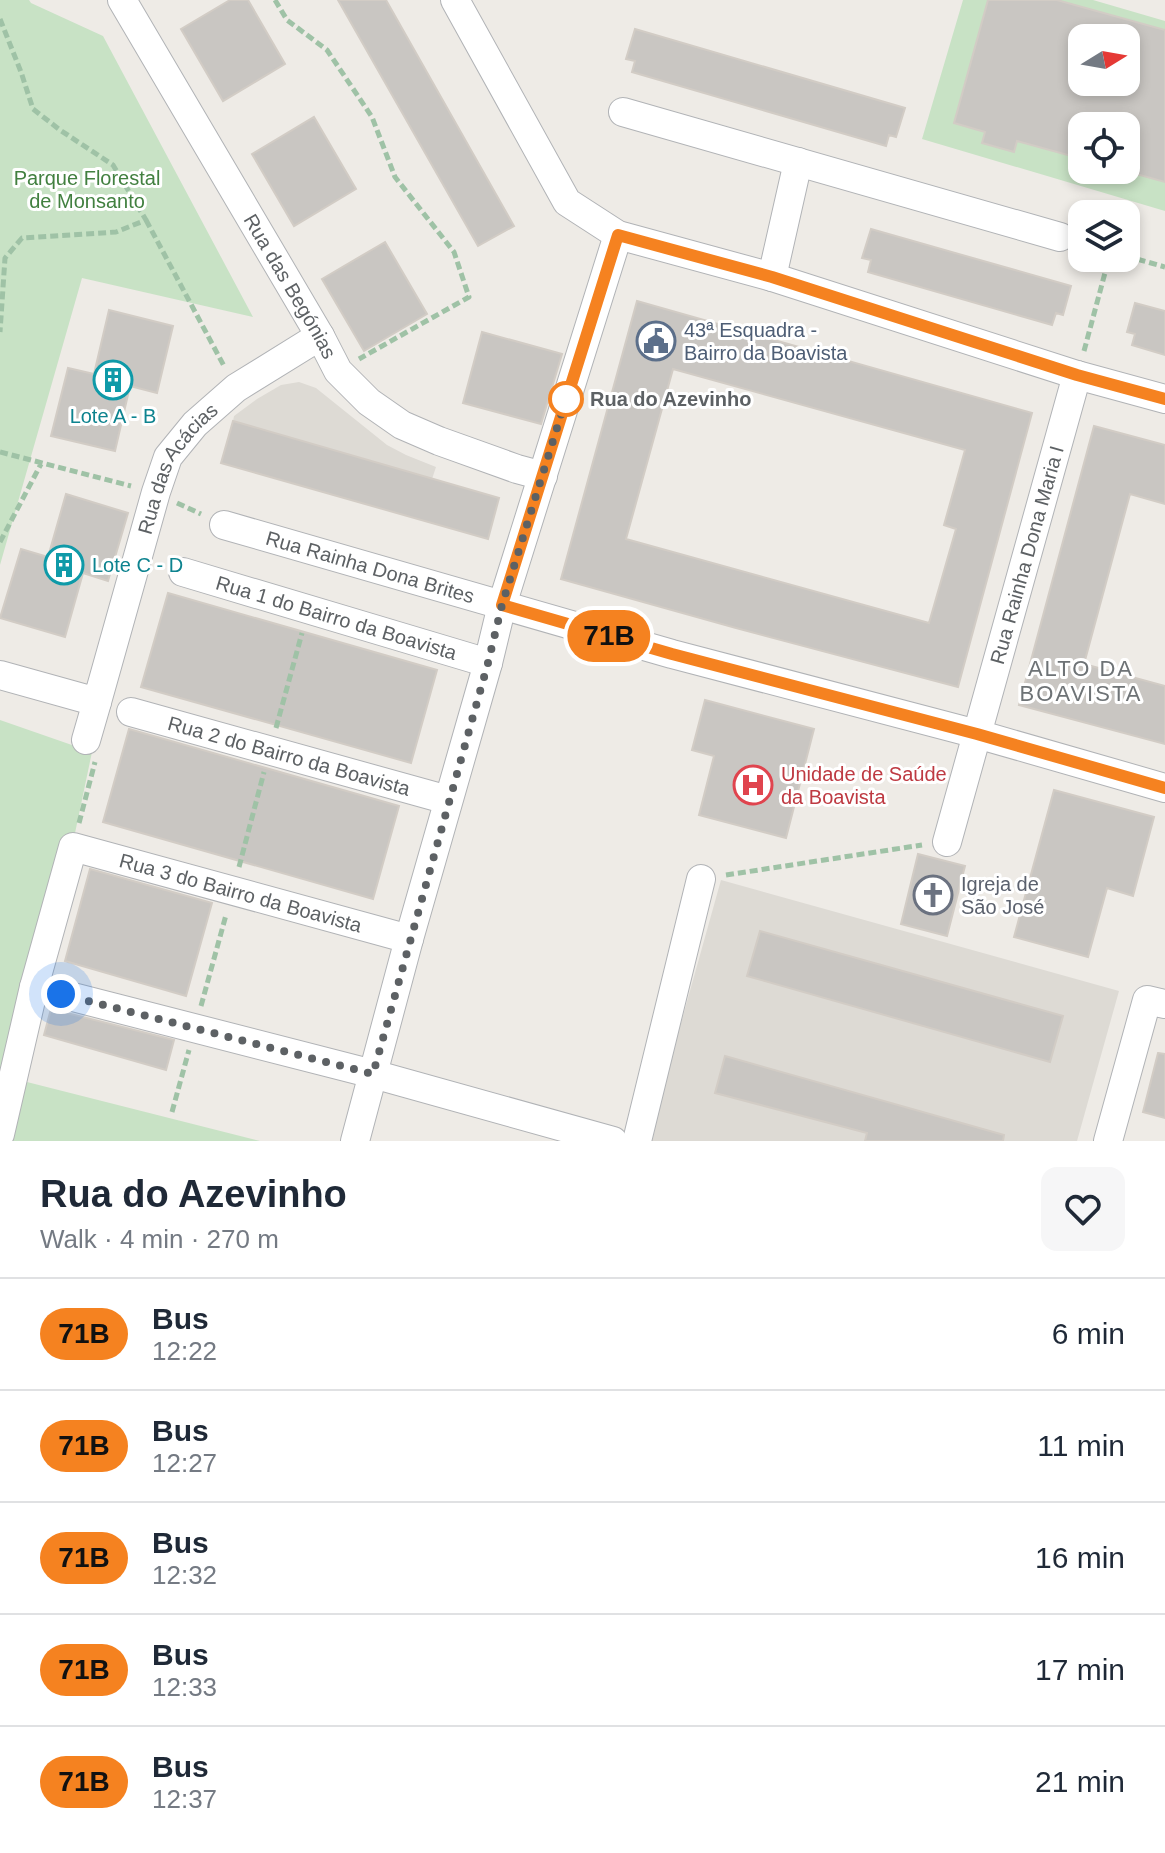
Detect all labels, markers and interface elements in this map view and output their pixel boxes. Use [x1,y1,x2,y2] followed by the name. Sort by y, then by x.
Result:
[1068,24,1140,96] north arrow
[1068,24,1140,272] map controls
[1068,112,1140,184] button: locate
[14,167,160,212] park label: Parque Florestal de Monsanto
[1068,200,1140,272] button: layers
[240,210,341,362] street label: Rua das Begónias
[684,319,848,364] place label: 43ª Esquadra - Bairro da Boavista
[635,320,677,362] public building icon: 43ª Esquadra - Bairro da Boavista
[92,359,134,401] building icon: Lote A - B
[549,382,583,416] marker: Rua do Azevinho
[590,388,751,410] place label: Rua do Azevinho
[134,399,222,537] street label: Rua das Acácias
[70,405,156,427] place label: Lote A - B
[986,443,1068,667] street label: Rua Rainha Dona Maria I
[263,527,477,607] street label: Rua Rainha Dona Brites
[43,544,85,586] building icon: Lote C - D
[92,554,183,576] place label: Lote C - D
[213,571,460,664] street label: Rua 1 do Bairro da Boavista
[563,610,655,662] line badge: 71B
[583,620,635,651] text: 71B
[1020,656,1142,706] district label: ALTO DA BOAVISTA
[166,712,413,800] street label: Rua 2 do Bairro da Boavista
[781,763,947,808] place label: Unidade de Saúde da Boavista
[732,764,774,806] hospital icon: Unidade de Saúde da Boavista
[117,849,365,937] street label: Rua 3 do Bairro da Boavista
[961,873,1044,918] place label: Igreja de São José
[912,874,954,916] church icon: Igreja de São José
[41,974,81,1014] your location
[1041,1167,1125,1251] button: heart
[40,1173,347,1215] text: Rua do Azevinho
[40,1224,279,1254] text: Walk · 4 min · 270 m
[152,1302,209,1335] text: Bus
[1052,1317,1125,1350] text: 6 min
[58,1318,110,1349] text: 71B
[152,1336,217,1366] text: 12:22
[152,1414,209,1447] text: Bus
[1037,1429,1125,1462] text: 11 min
[58,1430,110,1461] text: 71B
[152,1448,217,1478] text: 12:27
[152,1526,209,1559] text: Bus
[1035,1541,1125,1574] text: 16 min
[58,1542,110,1573] text: 71B
[152,1560,217,1590] text: 12:32
[152,1638,209,1671] text: Bus
[1035,1653,1125,1686] text: 17 min
[58,1654,110,1685] text: 71B
[152,1672,217,1702] text: 12:33
[152,1750,209,1783] text: Bus
[1035,1765,1125,1798] text: 21 min
[58,1766,110,1797] text: 71B
[152,1784,217,1814] text: 12:37

